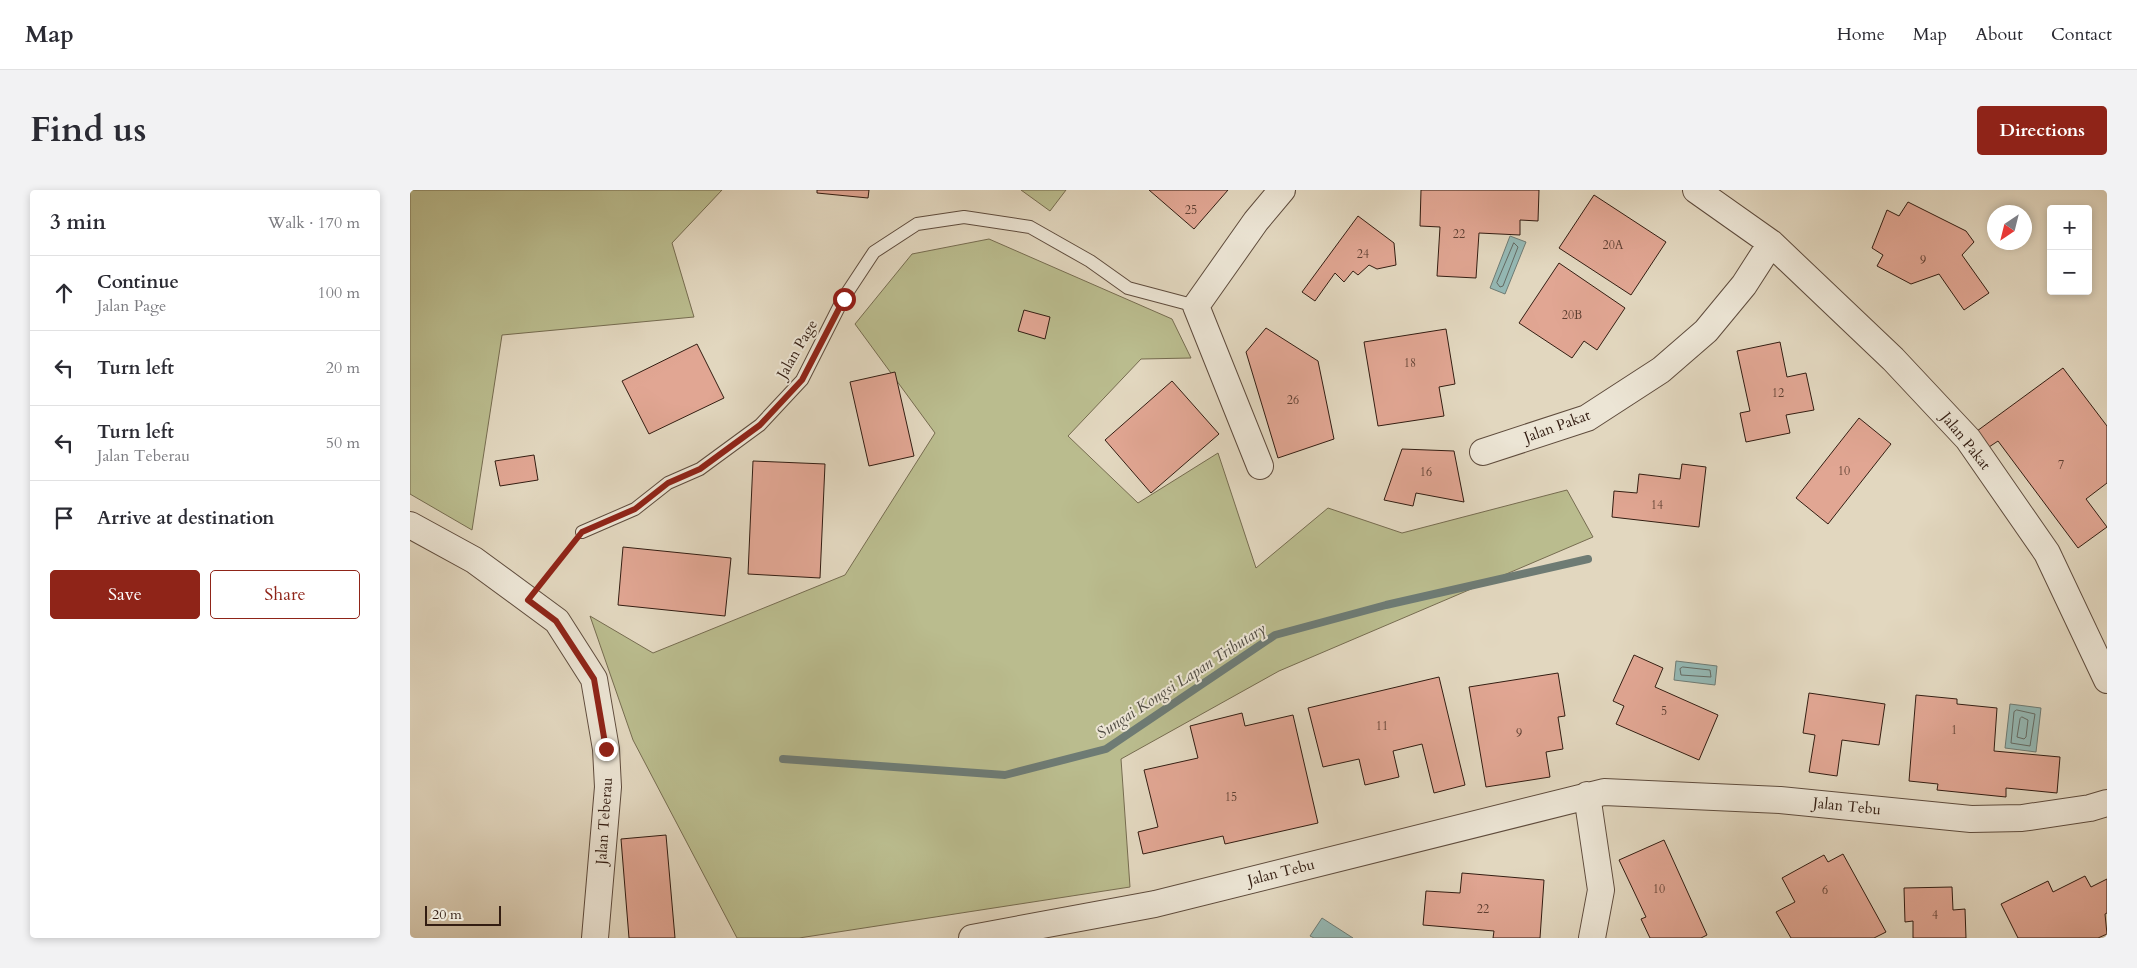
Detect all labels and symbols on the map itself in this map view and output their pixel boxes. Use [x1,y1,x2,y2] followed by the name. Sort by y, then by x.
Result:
[1185,202,1197,218] house number: 25
[1987,205,2032,250] north arrow
[1453,226,1465,242] house number: 22
[1603,237,1624,253] house number: 20A
[1357,246,1369,262] house number: 24
[1920,252,1926,268] house number: 9
[833,288,856,311] route start
[1562,307,1582,323] house number: 20B
[771,316,822,384] street label: Jalan Page
[1404,355,1416,371] house number: 18
[1772,385,1784,401] house number: 12
[1287,392,1299,408] house number: 26
[1519,405,1593,448] street label: Jalan Pakat
[1935,406,1996,474] street label: Jalan Pakat
[2058,457,2064,473] house number: 7
[1838,463,1850,479] house number: 10
[1420,464,1432,480] house number: 16
[1651,497,1663,513] house number: 14
[1092,618,1270,744] water label: Sungai Kongsi Lapan Tributary
[1661,703,1667,719] house number: 5
[1376,718,1388,734] house number: 11
[1951,722,1957,738] house number: 1
[1516,725,1522,741] house number: 9
[595,738,618,761] route end
[591,777,617,867] street label: Jalan Teberau
[1225,789,1237,805] house number: 15
[1810,792,1882,820] street label: Jalan Tebu
[1243,854,1317,890] street label: Jalan Tebu
[1653,881,1665,897] house number: 10
[1822,882,1828,898] house number: 6
[1477,901,1489,917] house number: 22
[425,903,501,926] scale bar
[1932,907,1938,923] house number: 4

